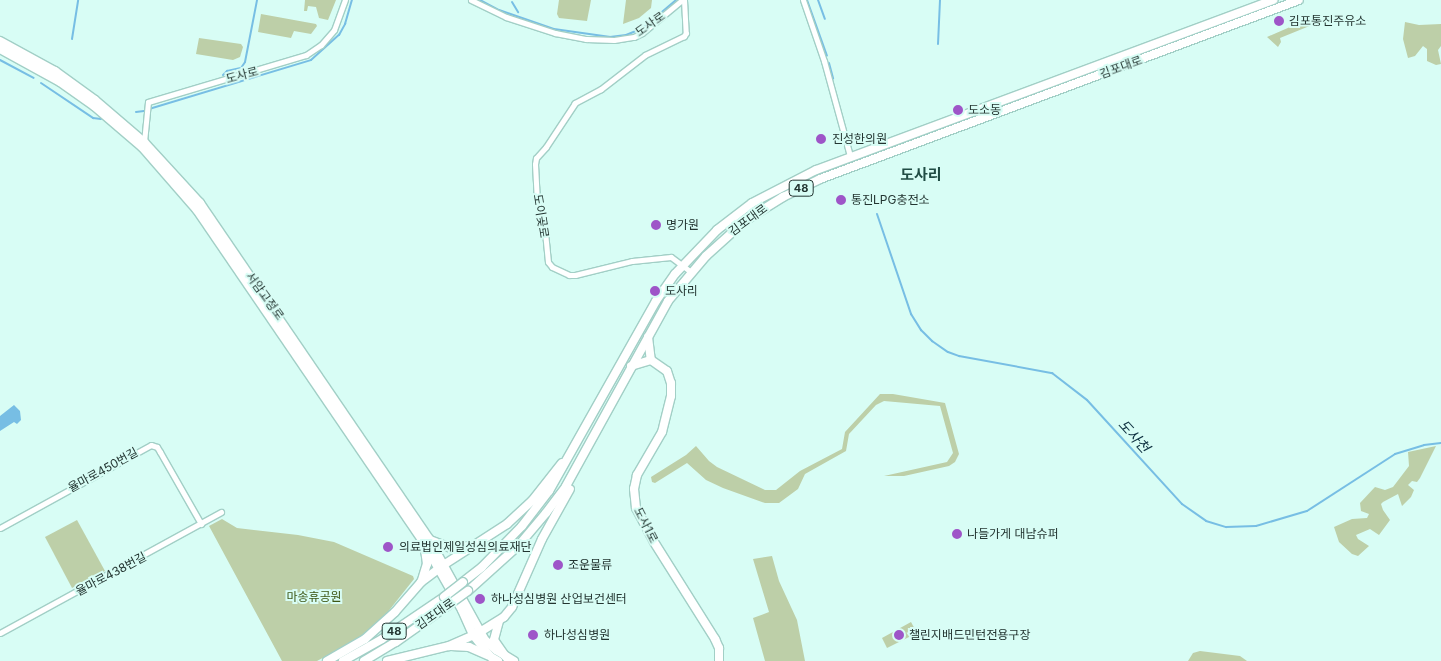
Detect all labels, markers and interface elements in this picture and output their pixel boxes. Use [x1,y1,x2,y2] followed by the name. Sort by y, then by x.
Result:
[632,9,668,39] street label: 도사로
[1289,14,1366,28] place label: 김포통진주유소
[1273,15,1285,27] marker: 김포통진주유소
[1098,53,1144,81] street label: 김포대로
[224,64,260,86] street label: 도사로
[968,103,1001,117] place label: 도소동
[952,104,964,116] marker: 도소동
[814,132,828,146] marker: 진성한의원
[832,132,887,146] place label: 진성한의원
[900,166,942,184] district label: 도사리
[788,180,814,197] road number: 48
[530,193,552,239] street label: 도이곶로
[851,193,930,207] place label: 통진LPG충전소
[835,194,847,206] marker: 통진LPG충전소
[726,201,770,239] street label: 김포대로
[666,218,699,232] place label: 명가원
[650,219,662,231] marker: 명가원
[243,269,287,323] street label: 서암고정로
[665,284,698,298] place label: 도사리
[649,285,661,297] marker: 도사리
[1115,416,1153,456] water label: 도사천
[65,445,141,495] street label: 율마로450번길
[631,505,661,545] street label: 도사1로
[967,527,1059,541] place label: 나들가게 대남슈퍼
[951,528,963,540] marker: 나들가게 대남슈퍼
[381,540,395,554] marker: 의료법인제일성심의료재단
[399,540,531,554] place label: 의료법인제일성심의료재단
[73,549,149,599] street label: 율마로438번길
[568,558,612,572] place label: 조운물류
[552,559,564,571] marker: 조운물류
[286,590,342,604] park label: 마송휴공원
[473,592,487,606] marker: 하나성심병원 산업보건센터
[491,592,627,606] place label: 하나성심병원 산업보건센터
[413,595,457,633] street label: 김포대로
[382,622,406,640] road number: 48
[526,628,540,642] marker: 하나성심병원
[544,628,610,642] place label: 하나성심병원
[909,628,1030,642] place label: 챌린지배드민턴전용구장
[893,629,905,641] marker: 챌린지배드민턴전용구장

